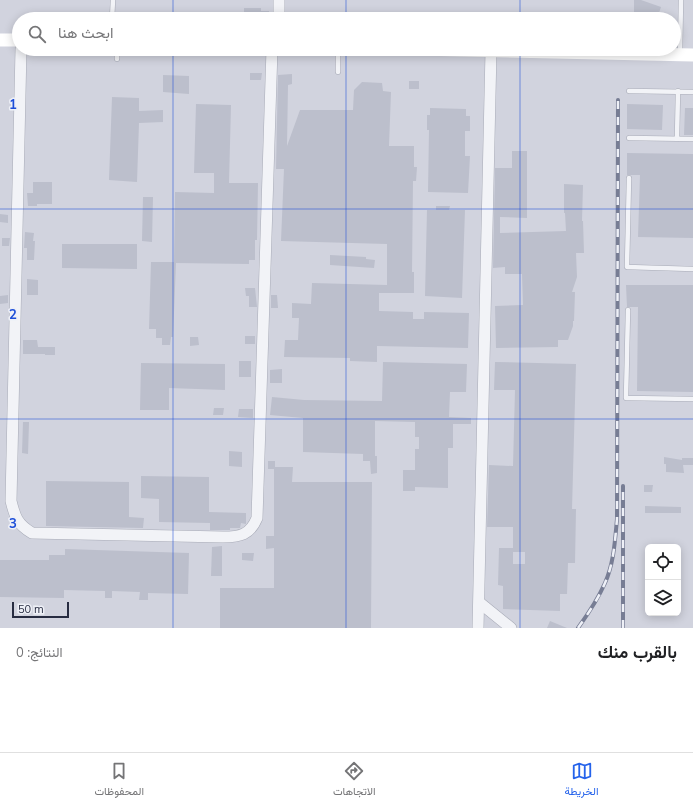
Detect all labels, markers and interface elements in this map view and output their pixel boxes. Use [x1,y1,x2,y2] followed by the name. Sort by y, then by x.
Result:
[12,12,681,56] search box
[26,23,48,45] icon: search
[58,23,113,42] text: ابحث هنا
[9,96,17,112] text: 1
[9,306,17,322] text: 2
[9,515,17,531] text: 3
[645,544,681,616] map controls
[645,544,681,580] button: locate
[645,580,681,616] button: layers
[12,600,69,619] scale bar
[18,602,44,616] text: 50 m
[598,641,677,662] text: بالقرب منك
[16,644,63,660] text: النتائج: 0
[94,760,144,801] tab: المحفوظات
[333,760,376,801] tab: الاتجاهات
[565,760,599,801] tab: الخريطة

